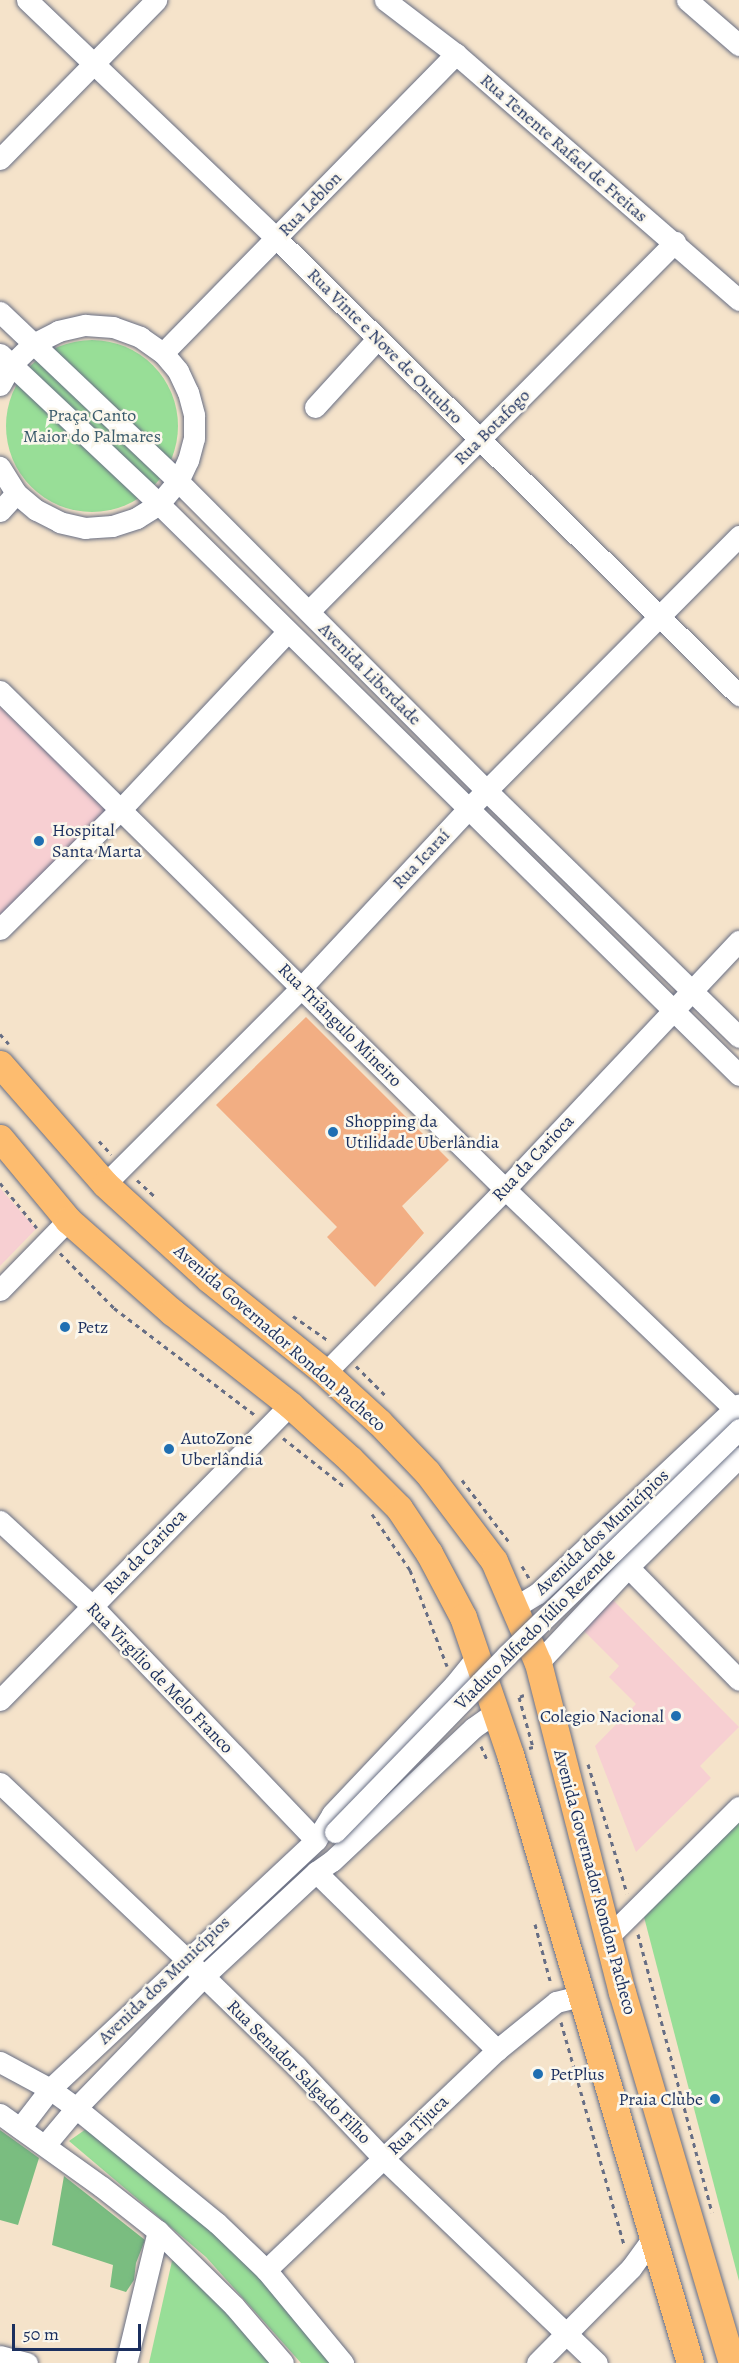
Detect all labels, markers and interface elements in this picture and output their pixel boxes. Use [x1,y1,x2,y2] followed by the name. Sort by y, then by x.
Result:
[476,69,652,227] street label: Rua Tenente Rafael de Freitas
[274,167,346,241] street label: Rua Leblon
[303,264,467,428] street label: Rua Vinte e Nove de Outubro
[450,385,534,469] street label: Rua Botafogo
[23,405,161,448] park label: Praça Canto Maior do Palmares
[314,618,426,730] street label: Avenida Liberdade
[52,820,142,862] place label: Hospital Santa Marta
[388,824,454,894] street label: Rua Icaraí
[30,832,48,850] marker: Hospital Santa Marta
[274,959,406,1091] street label: Rua Triângulo Mineiro
[488,1110,578,1206] street label: Rua da Carioca
[345,1111,499,1154] place label: Shopping da Utilidade Uberlândia
[326,1125,340,1139] marker: Shopping da Utilidade Uberlândia
[170,1240,390,1436] street label: Avenida Governador Rondon Pacheco
[77,1316,108,1338] place label: Petz
[58,1320,72,1334] marker: Petz
[181,1428,263,1470] place label: AutoZone Uberlândia
[162,1442,176,1456] marker: AutoZone Uberlândia
[531,1464,673,1600] street label: Avenida dos Municípios
[99,1505,191,1599] street label: Rua da Carioca
[450,1544,620,1714] street label: Viaduto Alfredo Júlio Rezende
[82,1598,238,1758] street label: Rua Virgílio de Melo Franco
[540,1705,664,1727] place label: Colegio Nacional
[669,1709,683,1723] marker: Colegio Nacional
[549,1747,641,2017] street label: Avenida Governador Rondon Pacheco
[94,1911,234,2049] street label: Avenida dos Municípios
[222,1995,376,2149] street label: Rua Senador Salgado Filho
[550,2063,604,2085] place label: PetPlus
[531,2067,545,2081] marker: PetPlus
[619,2088,703,2110] place label: Praia Clube
[383,2091,453,2159] street label: Rua Tijuca
[708,2092,722,2106] marker: Praia Clube
[15,2312,144,2350] scale bar
[23,2322,59,2346] text: 50 m

